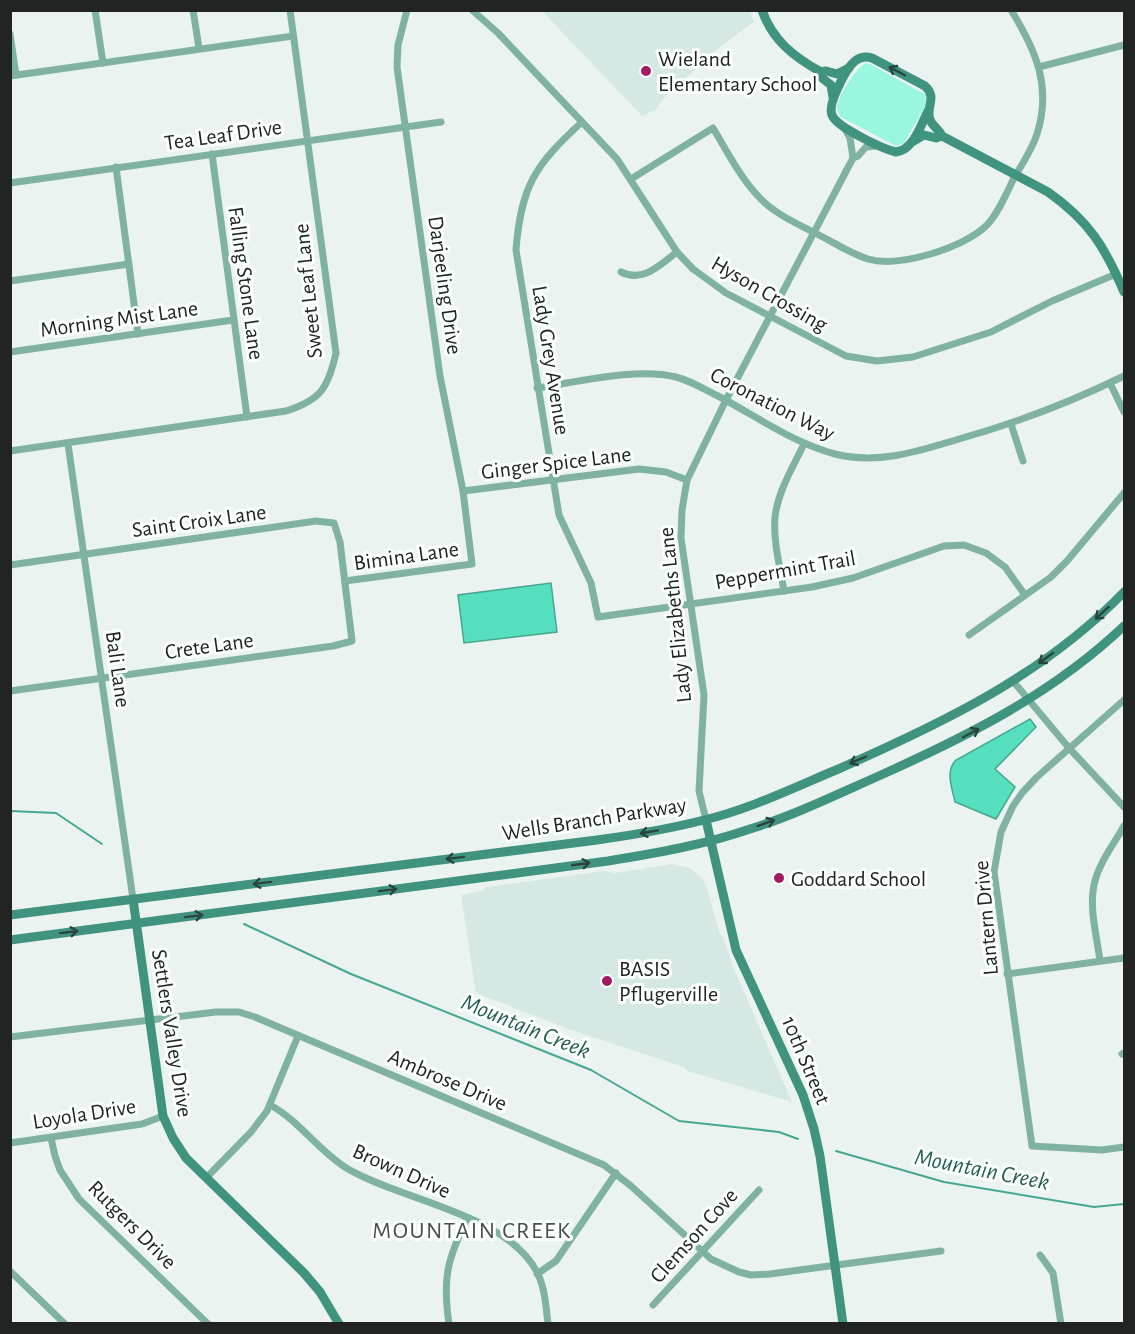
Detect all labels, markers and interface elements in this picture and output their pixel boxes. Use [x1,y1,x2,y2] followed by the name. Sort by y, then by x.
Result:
[658,48,818,95] place label: Wieland Elementary School
[639,64,653,78] marker: Wieland Elementary School
[888,65,906,76] one-way arrow
[163,116,283,154] street label: Tea Leaf Drive
[224,205,268,361] street label: Falling Stone Lane
[424,214,466,356] street label: Darjeeling Drive
[290,223,326,359] street label: Sweet Leaf Lane
[708,252,832,336] street label: Hyson Crossing
[528,284,574,436] street label: Lady Grey Avenue
[39,297,199,341] street label: Morning Mist Lane
[707,363,839,445] street label: Coronation Way
[480,443,633,483] street label: Ginger Spice Lane
[131,501,268,541] street label: Saint Croix Lane
[655,526,695,704] street label: Lady Elizabeths Lane
[352,538,460,574] street label: Bimina Lane
[713,547,857,593] street label: Peppermint Trail
[1095,606,1110,620] one-way arrow
[102,629,134,709] street label: Bali Lane
[163,629,255,663] street label: Crete Lane
[1039,652,1055,664] one-way arrow
[962,727,979,739] one-way arrow
[849,755,868,766] one-way arrow
[500,793,689,844] street label: Wells Branch Parkway
[756,817,775,828] one-way arrow
[639,827,659,838] one-way arrow
[446,853,466,864] one-way arrow
[571,859,590,870] one-way arrow
[970,860,1002,976] street label: Lantern Drive
[791,868,926,890] place label: Goddard School
[772,871,786,885] marker: Goddard School
[253,877,272,888] one-way arrow
[377,885,397,896] one-way arrow
[184,910,204,921] one-way arrow
[58,927,78,938] one-way arrow
[148,948,196,1119] street label: Settlers Valley Drive
[619,958,718,1005] place label: BASIS Pflugerville
[600,974,614,988] marker: BASIS Pflugerville
[458,990,593,1064] water label: Mountain Creek
[778,1013,834,1108] street label: 10th Street
[385,1045,510,1115] street label: Ambrose Drive
[31,1095,137,1133] street label: Loyola Drive
[349,1140,454,1202] street label: Brown Drive
[912,1145,1051,1195] water label: Mountain Creek
[84,1176,181,1273] street label: Rutgers Drive
[646,1184,742,1287] street label: Clemson Cove
[372,1219,572,1243] district label: MOUNTAIN CREEK

